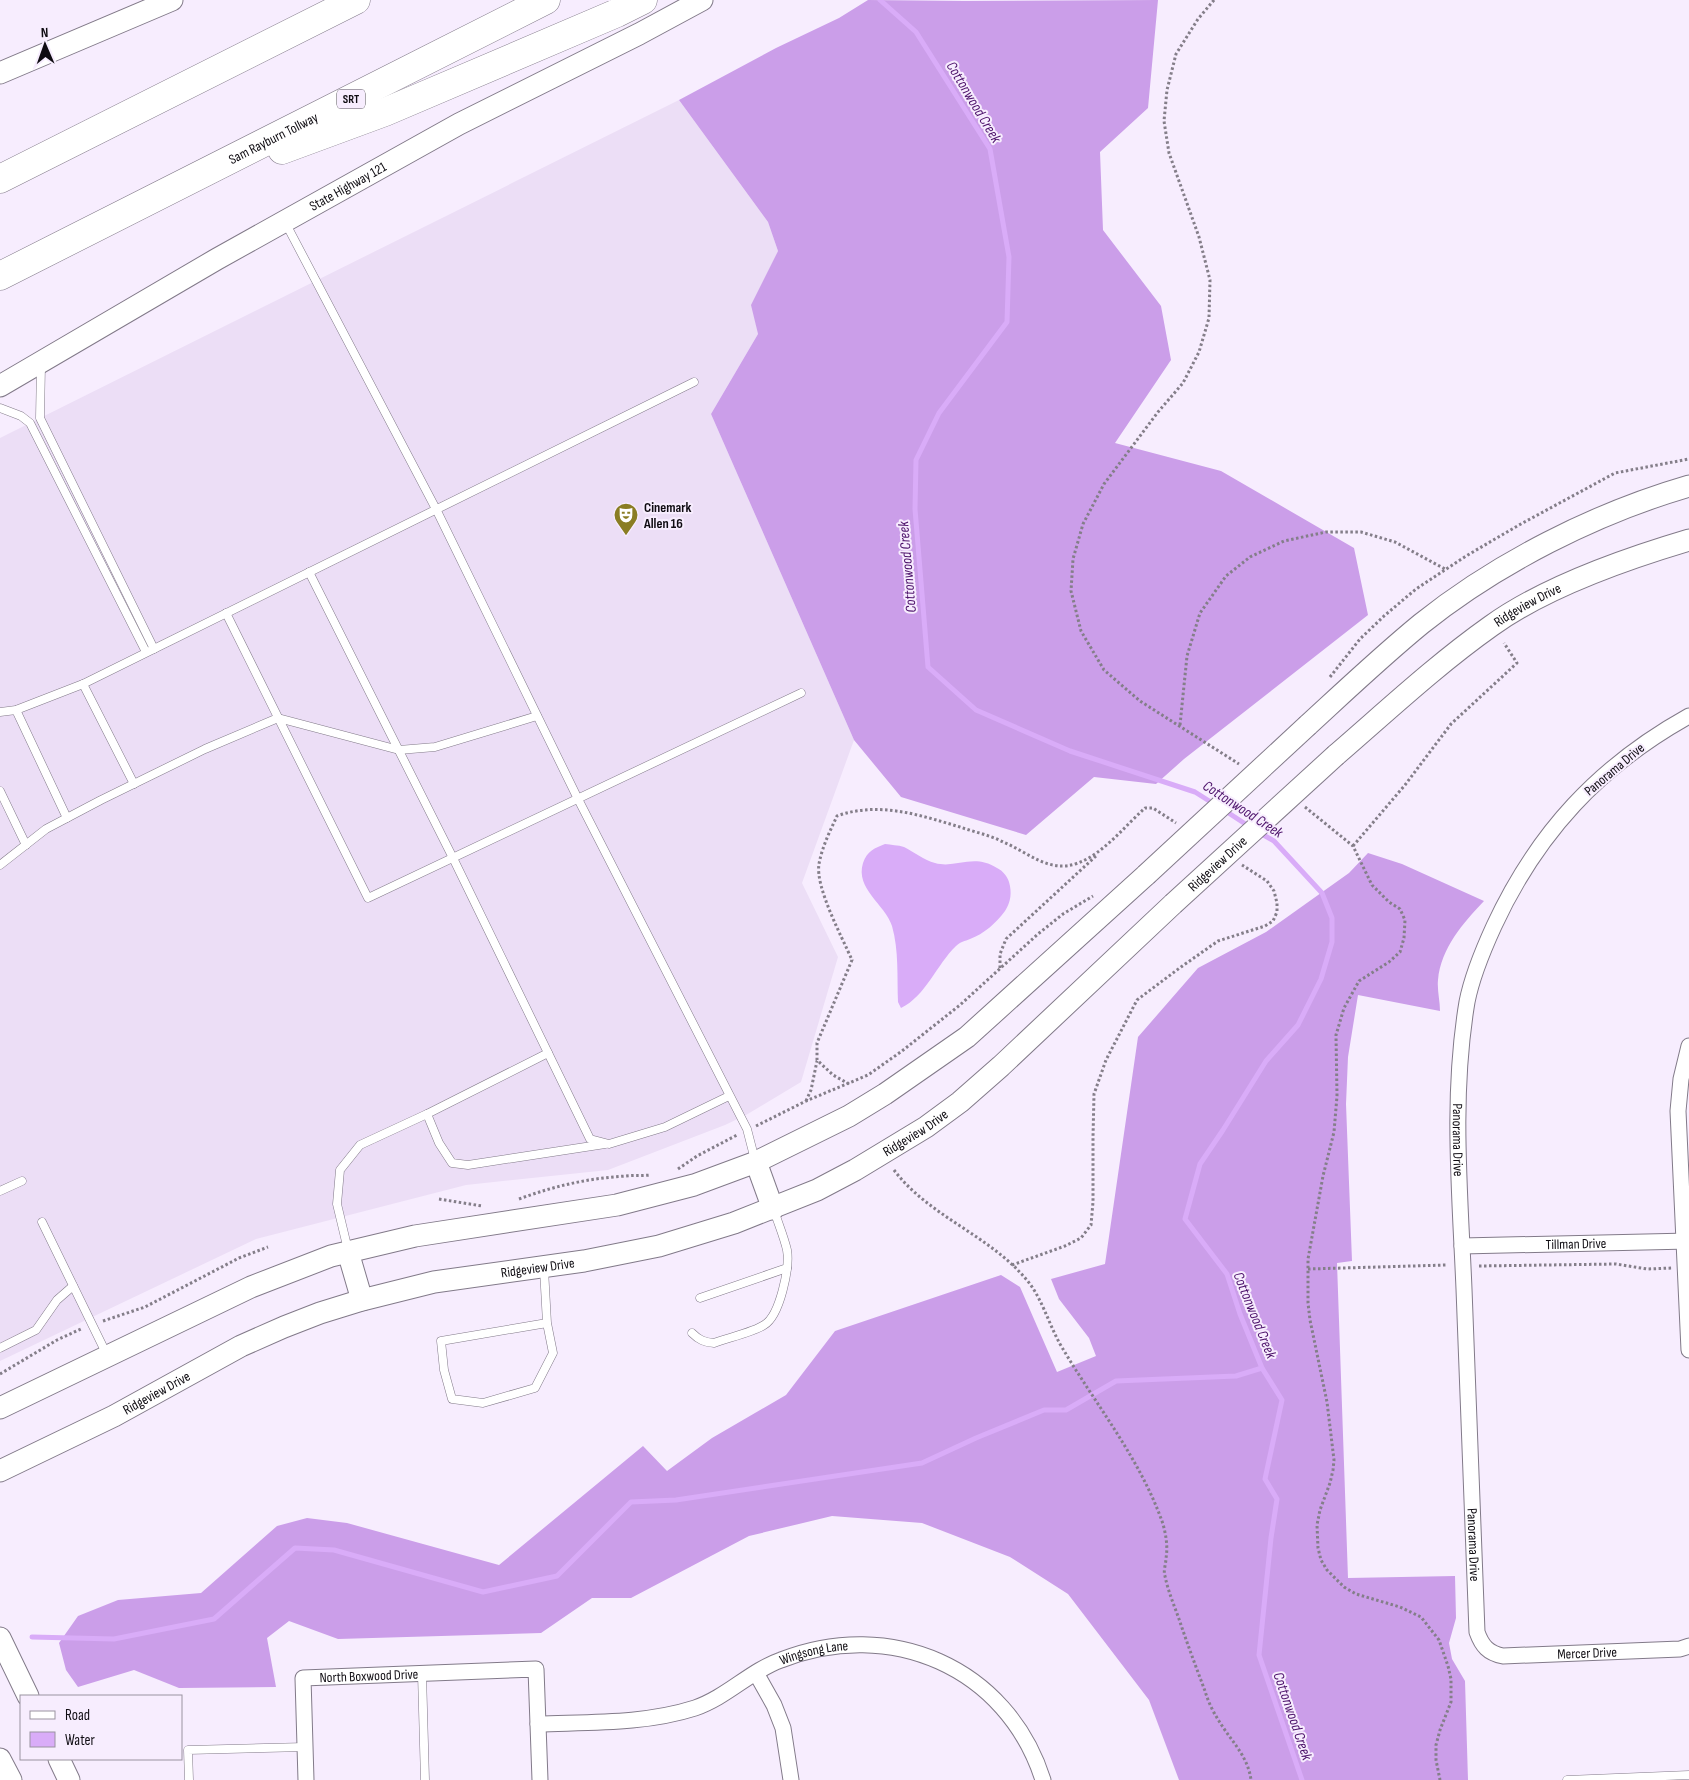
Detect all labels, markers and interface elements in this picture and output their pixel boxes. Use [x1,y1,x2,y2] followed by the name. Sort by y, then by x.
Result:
[20,20,70,70] north arrow
[41,24,49,41] text: N
[942,58,1006,147] water label: Cottonwood Creek
[337,90,365,108] road number: SRT
[226,108,321,168] street label: Sam Rayburn Tollway
[306,158,389,215] street label: State Highway 121
[643,499,692,532] place label: Cinemark Allen 16
[613,502,639,536] theatre icon: Cinemark Allen 16
[894,520,921,613] water label: Cottonwood Creek
[1491,580,1564,631] street label: Ridgeview Drive
[1581,739,1648,799] street label: Panorama Drive
[1199,776,1287,843] water label: Cottonwood Creek
[1185,833,1251,895] street label: Ridgeview Drive
[1449,1103,1467,1177] street label: Panorama Drive
[880,1106,951,1160] street label: Ridgeview Drive
[1545,1235,1606,1253] street label: Tillman Drive
[500,1254,576,1282] street label: Ridgeview Drive
[1229,1269,1281,1362] water label: Cottonwood Creek
[120,1368,193,1418] street label: Ridgeview Drive
[1463,1508,1483,1582] street label: Panorama Drive
[777,1637,849,1669] street label: Wingsong Lane
[1557,1643,1617,1663] street label: Mercer Drive
[319,1666,419,1686] street label: North Boxwood Drive
[1269,1670,1317,1763] water label: Cottonwood Creek
[20,1695,182,1760] legend
[65,1706,90,1725] text: Road
[65,1731,96,1750] text: Water

